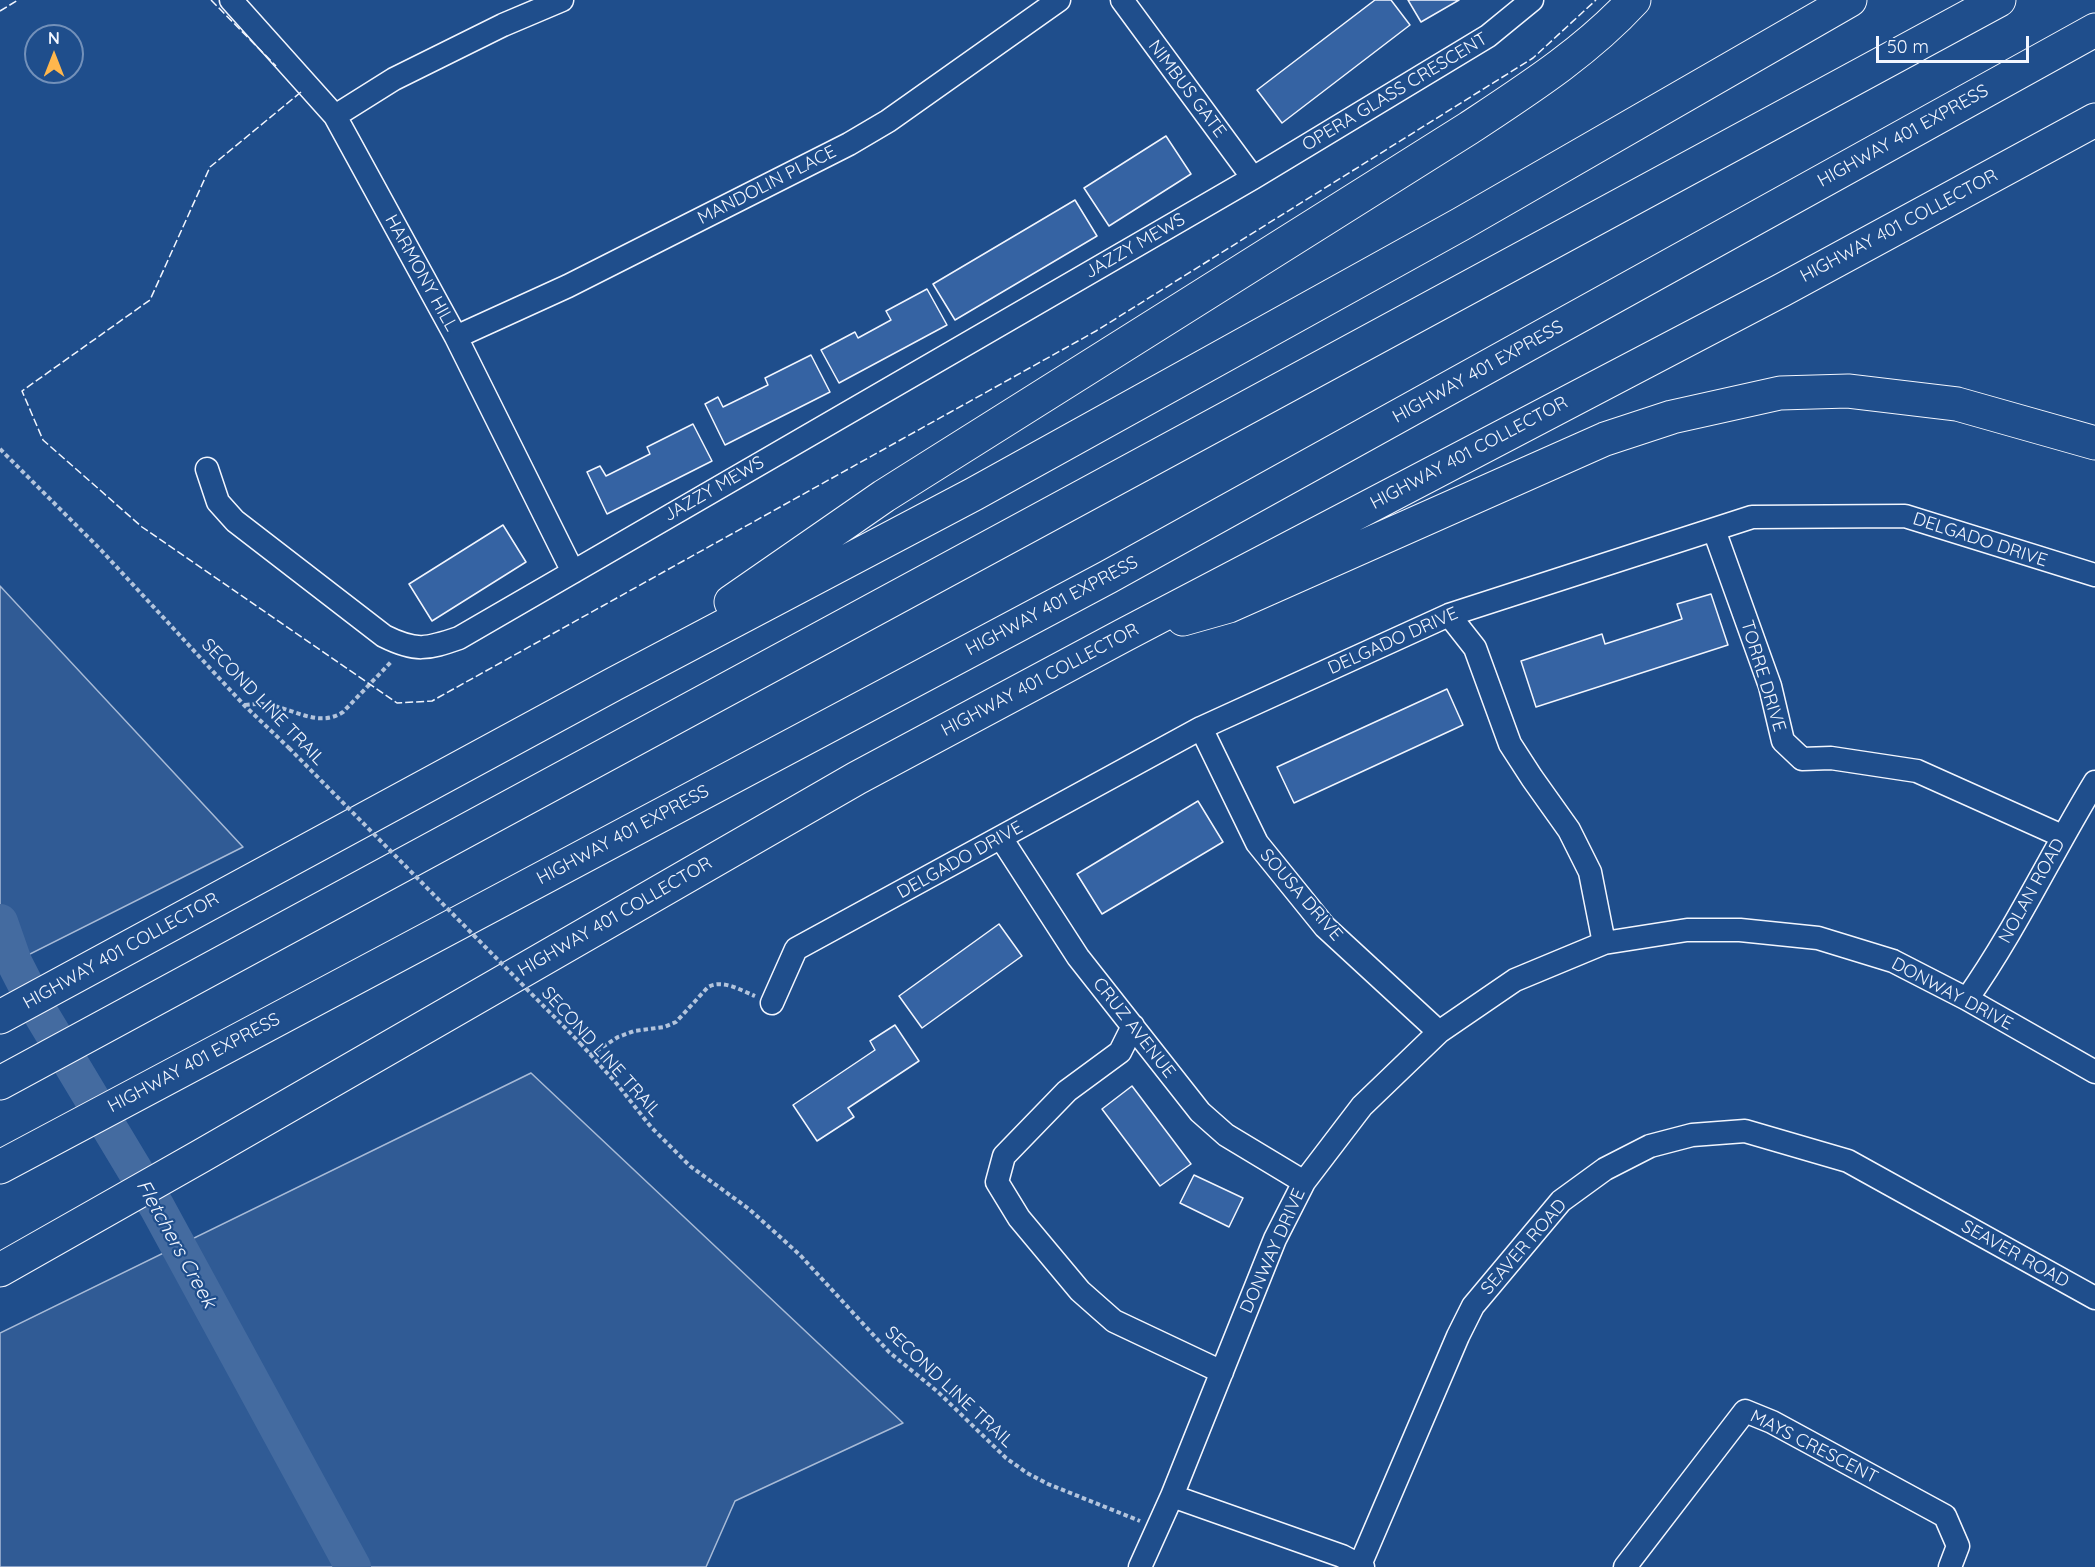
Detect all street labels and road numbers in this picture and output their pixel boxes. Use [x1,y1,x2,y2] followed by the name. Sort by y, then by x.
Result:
[1298,28,1492,156] street label: OPERA GLASS CRESCENT
[1143,36,1231,142] street label: NIMBUS GATE
[1814,80,1992,192] street label: HIGHWAY 401 EXPRESS
[694,141,840,229] street label: MANDOLIN PLACE
[1797,165,2001,287] street label: HIGHWAY 401 COLLECTOR
[1081,209,1189,283] street label: JAZZY MEWS
[380,211,462,335] street label: HARMONY HILL
[1389,316,1567,428] street label: HIGHWAY 401 EXPRESS
[1367,392,1571,514] street label: HIGHWAY 401 COLLECTOR
[660,452,768,526] street label: JAZZY MEWS
[1910,508,2050,572] street label: DELGADO DRIVE
[962,551,1142,661] street label: HIGHWAY 401 EXPRESS
[1325,603,1461,679] street label: DELGADO DRIVE
[1736,618,1790,734] street label: TORRE DRIVE
[938,619,1142,741] street label: HIGHWAY 401 COLLECTOR
[197,634,329,770] street label: SECOND LINE TRAIL
[533,780,713,890] street label: HIGHWAY 401 EXPRESS
[894,817,1026,903] street label: DELGADO DRIVE
[1994,835,2070,947] street label: NOLAN ROAD
[1255,845,1347,945] street label: SOUSA DRIVE
[514,853,716,981] street label: HIGHWAY 401 COLLECTOR
[19,888,223,1014] street label: HIGHWAY 401 COLLECTOR
[1888,953,2016,1035] street label: DONWAY DRIVE
[1088,974,1180,1082] street label: CRUZ AVENUE
[537,982,665,1122] street label: SECOND LINE TRAIL
[104,1008,284,1118] street label: HIGHWAY 401 EXPRESS
[1236,1185,1310,1317] street label: DONWAY DRIVE
[1477,1195,1571,1299] street label: SEAVER ROAD
[1957,1216,2073,1292] street label: SEAVER ROAD
[880,1322,1018,1452] street label: SECOND LINE TRAIL
[1747,1405,1881,1489] street label: MAYS CRESCENT

